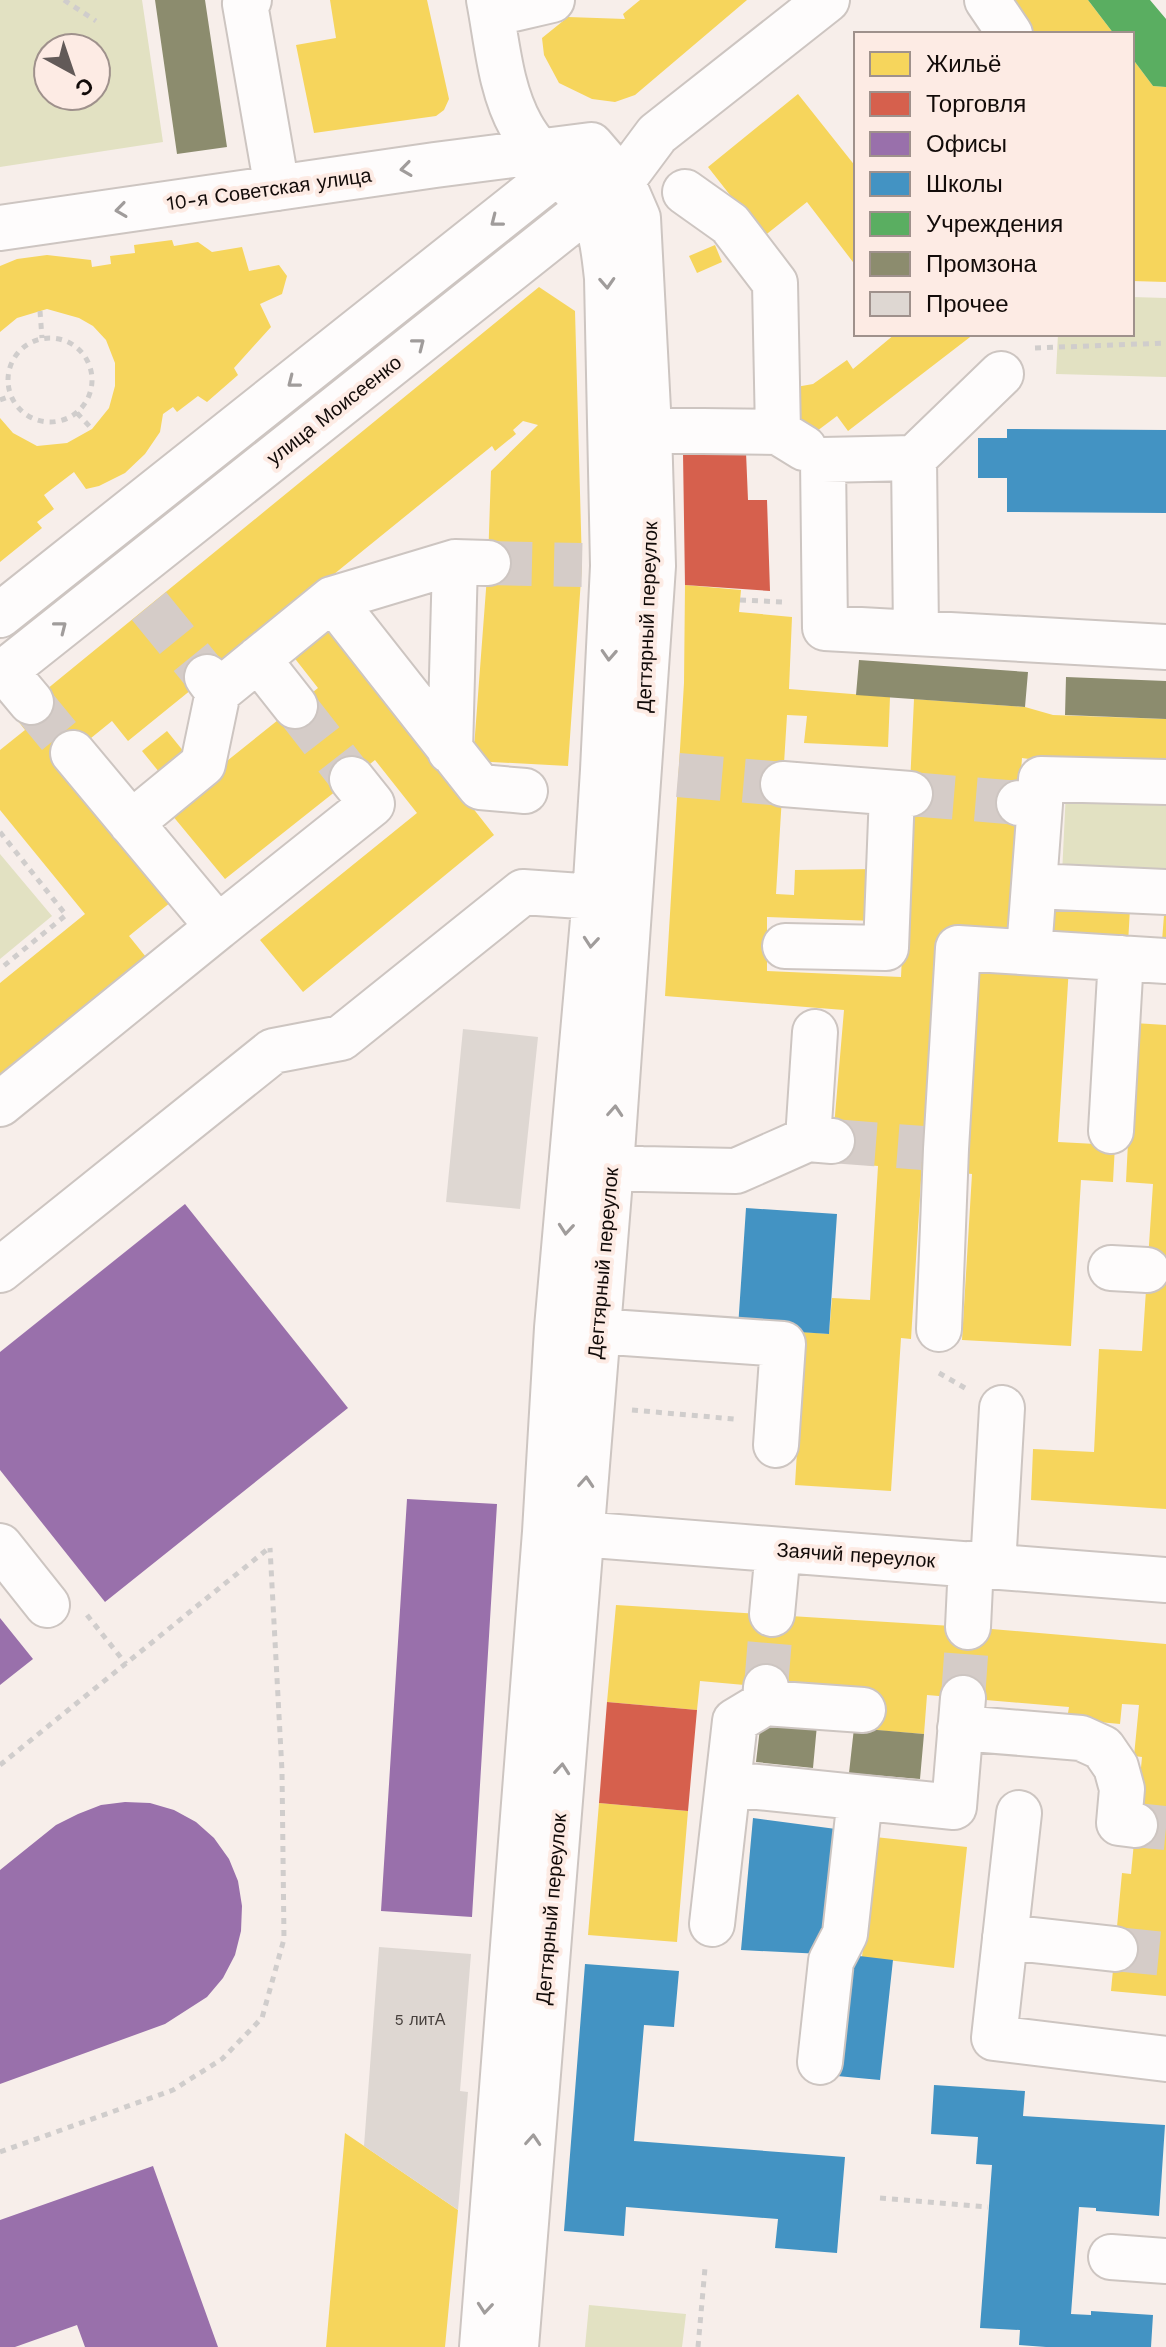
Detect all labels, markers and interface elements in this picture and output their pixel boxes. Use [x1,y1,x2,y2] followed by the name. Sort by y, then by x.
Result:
[32,32,112,112] north arrow
[854,32,1134,336] legend
[926,50,1001,78] text: Жильё
[70,72,99,102] text: С
[926,90,1026,118] text: Торговля
[926,130,1007,158] text: Офисы
[399,160,413,177] one-way arrow
[165,163,374,215] street label: 10-я Советская улица
[926,170,1003,198] text: Школы
[114,201,128,218] one-way arrow
[926,210,1063,238] text: Учреждения
[490,211,505,225] one-way arrow
[926,250,1038,278] text: Промзона
[598,277,615,290] one-way arrow
[926,290,1009,318] text: Прочее
[409,339,424,353] one-way arrow
[262,350,406,470] street label: улица Моисеенко
[287,372,302,387] one-way arrow
[632,520,662,713] street label: Дегтярный переулок
[52,622,67,636] one-way arrow
[601,649,618,662] one-way arrow
[583,936,600,949] one-way arrow
[606,1104,623,1117] one-way arrow
[583,1166,623,1360] street label: Дегтярный переулок
[558,1223,575,1236] one-way arrow
[577,1475,594,1488] one-way arrow
[776,1537,936,1573] street label: Заячий переулок
[554,1762,571,1775] one-way arrow
[531,1812,571,2006] street label: Дегтярный переулок
[394,2010,446,2029] house number: 5 литА
[524,2133,541,2146] one-way arrow
[477,2302,494,2315] one-way arrow

